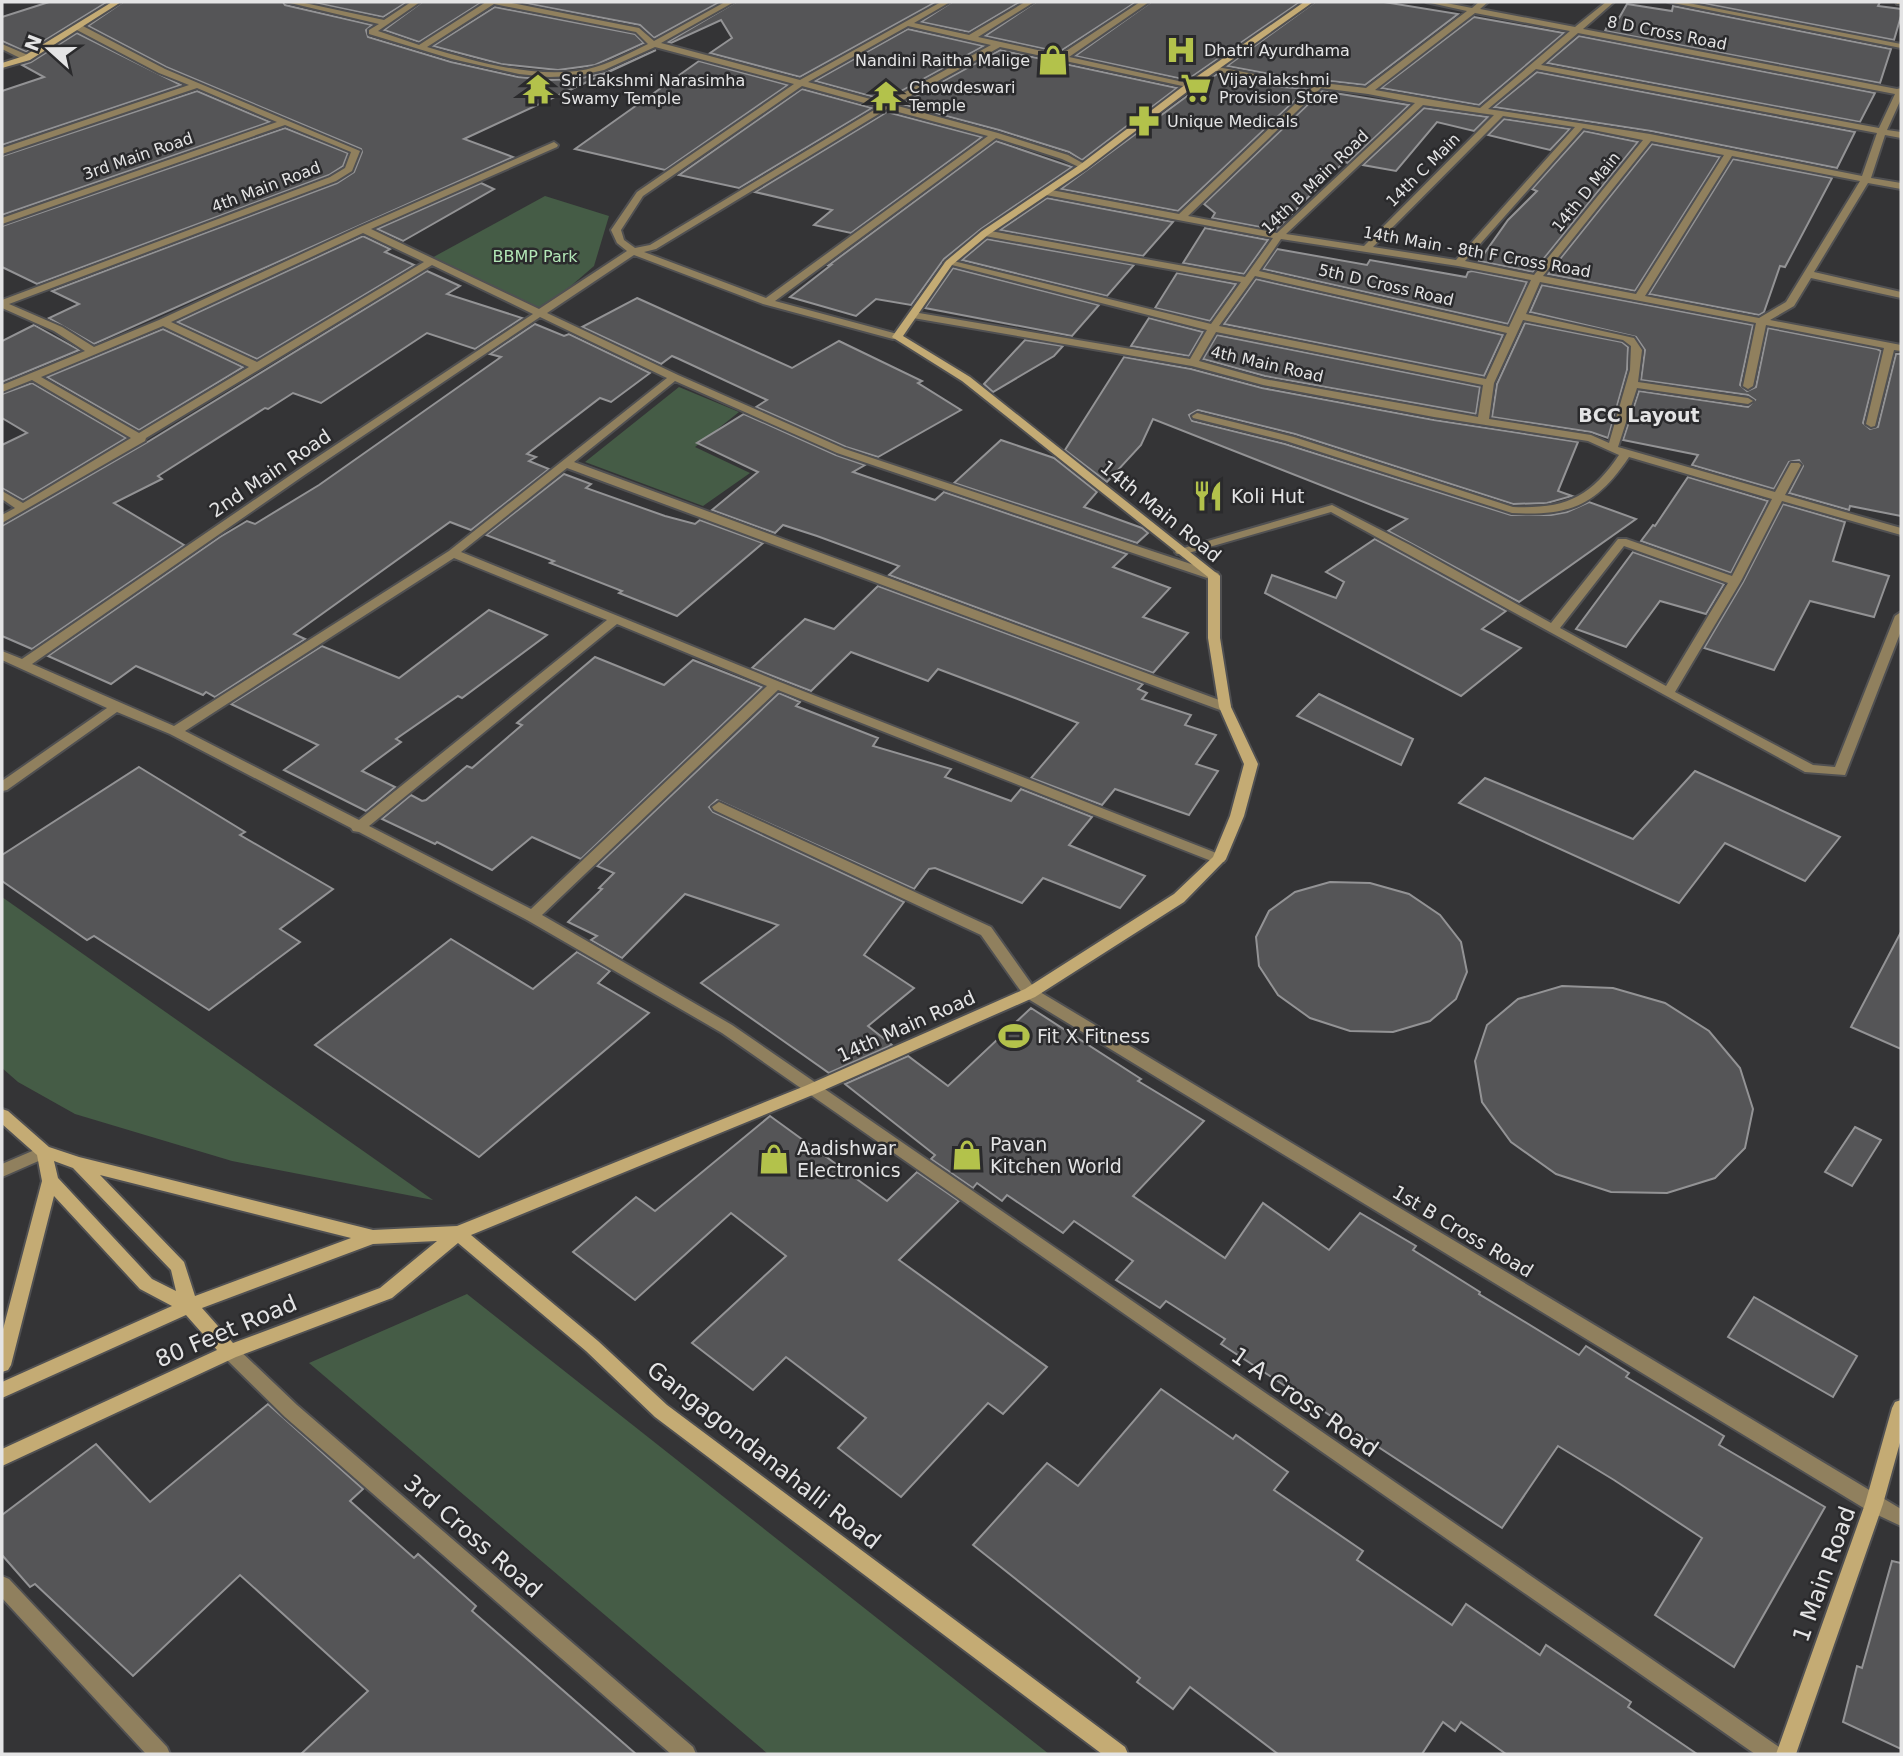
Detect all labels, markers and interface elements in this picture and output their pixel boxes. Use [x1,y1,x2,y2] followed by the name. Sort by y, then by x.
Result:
[1605,12,1729,54] street label: 8 D Cross Road
[14,14,84,84] north arrow
[20,32,46,54] text: N
[1164,33,1198,67] hospital icon: Dhatri Ayurdhama
[1204,41,1350,60] place label: Dhatri Ayurdhama
[1036,43,1070,77] shop icon: Nandini Raitha Malige
[855,51,1030,70] place label: Nandini Raitha Malige
[1219,70,1338,107] place label: Vijayalakshmi Provision Store
[561,71,745,108] place label: Sri Lakshmi Narasimha Swamy Temple
[1179,71,1213,105] supermarket icon: Vijayalakshmi Provision Store
[521,72,555,106] temple icon: Sri Lakshmi Narasimha Swamy Temple
[908,78,1015,115] place label: Chowdeswari Temple
[869,79,903,113] temple icon: Chowdeswari Temple
[1127,104,1161,138] pharmacy icon: Unique Medicals
[1167,112,1298,131] place label: Unique Medicals
[1258,126,1372,238] street label: 14th B Main Road
[80,128,196,184] street label: 3rd Main Road
[1382,129,1464,211] street label: 14th C Main
[1548,148,1624,236] street label: 14th D Main
[209,158,323,216] street label: 4th Main Road
[1362,223,1592,281] street label: 14th Main - 8th F Cross Road
[492,247,578,266] park label: BBMP Park
[1317,260,1455,310] street label: 5th D Cross Road
[1209,342,1325,386] street label: 4th Main Road
[1578,404,1700,426] district label: BCC Layout
[205,424,335,522] street label: 2nd Main Road
[1096,456,1226,566] street label: 14th Main Road
[1191,479,1225,513] restaurant icon: Koli Hut
[1231,485,1305,507] place label: Koli Hut
[834,986,978,1066] street label: 14th Main Road
[997,1019,1031,1053] sports icon: Fit X Fitness
[1037,1025,1150,1047] place label: Fit X Fitness
[990,1133,1122,1177] place label: Pavan Kitchen World
[797,1137,901,1181] place label: Aadishwar Electronics
[950,1138,984,1172] shop icon: Pavan Kitchen World
[757,1142,791,1176] shop icon: Aadishwar Electronics
[1389,1180,1537,1282] street label: 1st B Cross Road
[151,1290,301,1372] street label: 80 Feet Road
[1227,1342,1383,1462] street label: 1 A Cross Road
[642,1356,886,1554] street label: Gangagondanahalli Road
[399,1469,547,1603] street label: 3rd Cross Road
[1788,1503,1860,1645] street label: 1 Main Road

